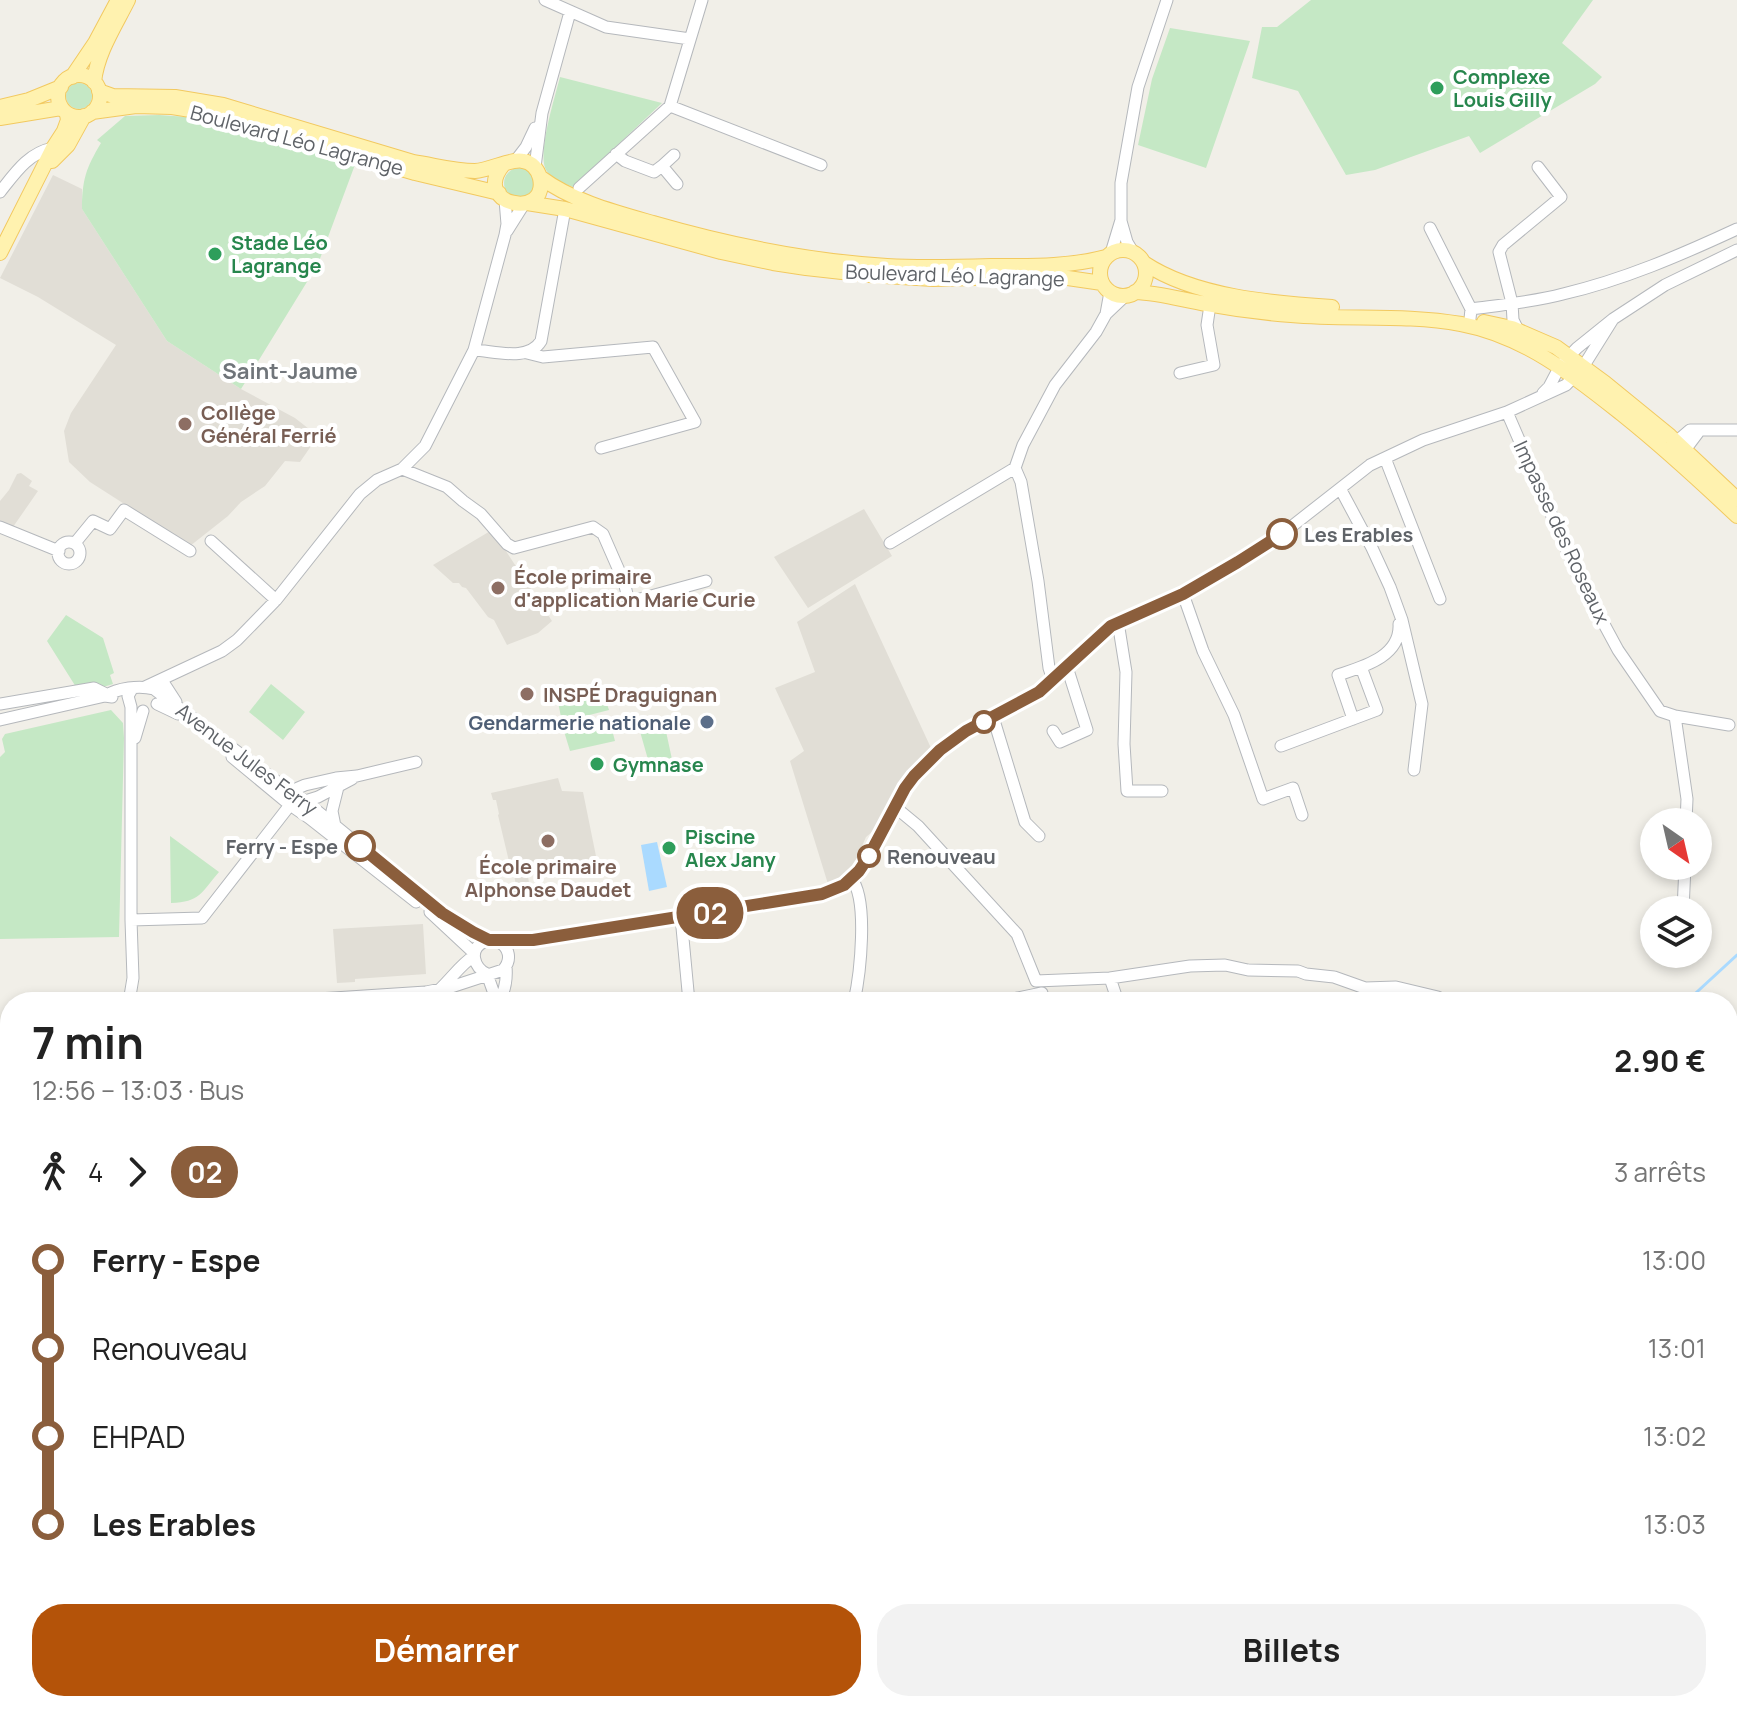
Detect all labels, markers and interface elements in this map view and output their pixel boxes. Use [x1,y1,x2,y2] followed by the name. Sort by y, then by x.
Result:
[1453,63,1552,113] place label: Complexe Louis Gilly
[1428,79,1446,97] marker: Complexe Louis Gilly
[187,99,407,181] street label: Boulevard Léo Lagrange
[231,229,328,279] place label: Stade Léo Lagrange
[206,245,224,263] marker: Stade Léo Lagrange
[845,258,1065,292] street label: Boulevard Léo Lagrange
[222,356,358,386] district label: Saint-Jaume
[201,399,337,449] place label: Collège Général Ferrié
[176,415,194,433] marker: Collège Général Ferrié
[1508,436,1617,628] street label: Impasse des Roseaux
[1267,519,1297,549] marker: Les Erables
[1304,521,1413,548] place label: Les Erables
[514,563,756,613] place label: École primaire d'application Marie Curie
[489,579,507,597] marker: École primaire d'application Marie Curie
[543,681,717,708] place label: INSPÉ Draguignan
[518,685,536,703] marker: INSPÉ Draguignan
[171,697,324,821] street label: Avenue Jules Ferry
[469,709,691,736] place label: Gendarmerie nationale
[973,711,995,733] unlabelled marker
[698,713,716,731] marker: Gendarmerie nationale
[613,751,704,778] place label: Gymnase
[588,755,606,773] marker: Gymnase
[1640,808,1712,880] north arrow
[1640,808,1712,968] map controls
[685,823,776,873] place label: Piscine Alex Jany
[345,831,375,861] marker: Ferry - Espe
[539,832,557,850] marker: École primaire Alphonse Daudet
[226,833,338,860] place label: Ferry - Espe
[660,839,678,857] marker: Piscine Alex Jany
[887,843,996,870] place label: Renouveau
[858,845,880,867] marker: Renouveau
[465,853,631,903] place label: École primaire Alphonse Daudet
[674,887,746,939] line badge: 02
[692,894,728,932] text: 02
[1640,896,1712,968] button: layers
[32,1012,144,1072] text: 7 min
[1614,1040,1706,1081] text: 2.90 €
[32,1072,244,1108] text: 12:56 – 13:03 · Bus
[32,1150,76,1194] icon: walk
[115,1150,159,1194] icon: forward
[187,1153,222,1191] text: 02
[88,1154,103,1190] text: 4
[1614,1154,1706,1190] text: 3 arrêts
[92,1240,260,1281] text: Ferry - Espe
[1642,1242,1706,1278] text: 13:00
[92,1328,248,1369] text: Renouveau
[1648,1330,1706,1366] text: 13:01
[92,1416,185,1457] text: EHPAD
[1643,1418,1706,1454] text: 13:02
[92,1504,256,1545] text: Les Erables
[1643,1506,1706,1542] text: 13:03
[32,1604,861,1696] button: Démarrer
[877,1604,1706,1696] button: Billets

